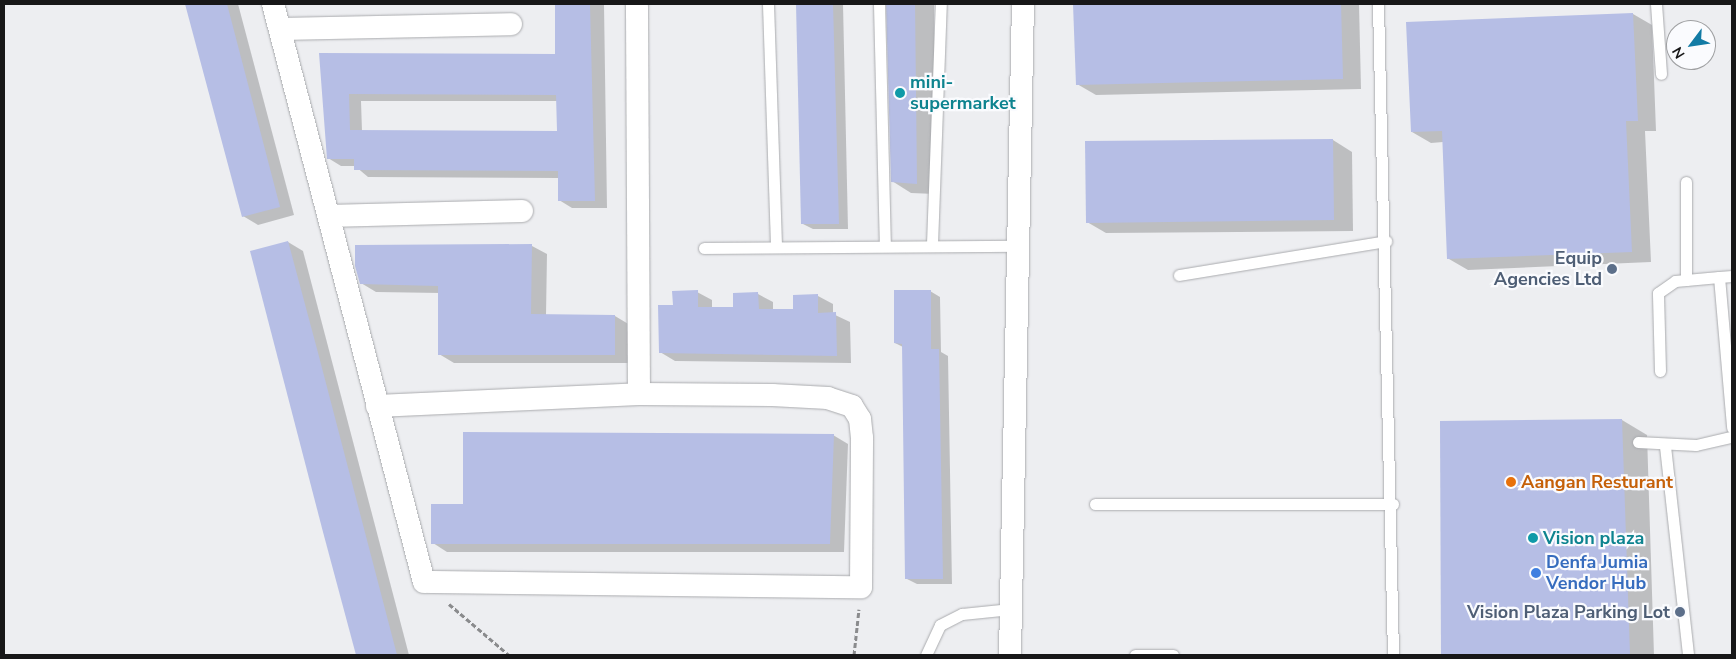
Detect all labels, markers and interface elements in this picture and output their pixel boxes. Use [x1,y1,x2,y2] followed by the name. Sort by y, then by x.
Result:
[1666,20,1716,70] north arrow
[1668,43,1689,62] text: N
[910,72,1016,115] place label: mini- supermarket
[894,87,906,99] marker: mini- supermarket
[1494,248,1602,290] place label: Equip Agencies Ltd
[1606,263,1618,275] marker: Equip Agencies Ltd
[1521,471,1673,493] place label: Aangan Resturant
[1505,476,1517,488] marker: Aangan Resturant
[1543,527,1644,549] place label: Vision plaza
[1527,532,1539,544] marker: Vision plaza
[1546,552,1648,594] place label: Denfa Jumia Vendor Hub
[1530,567,1542,579] marker: Denfa Jumia Vendor Hub
[1467,601,1670,623] place label: Vision Plaza Parking Lot
[1674,606,1686,618] marker: Vision Plaza Parking Lot

